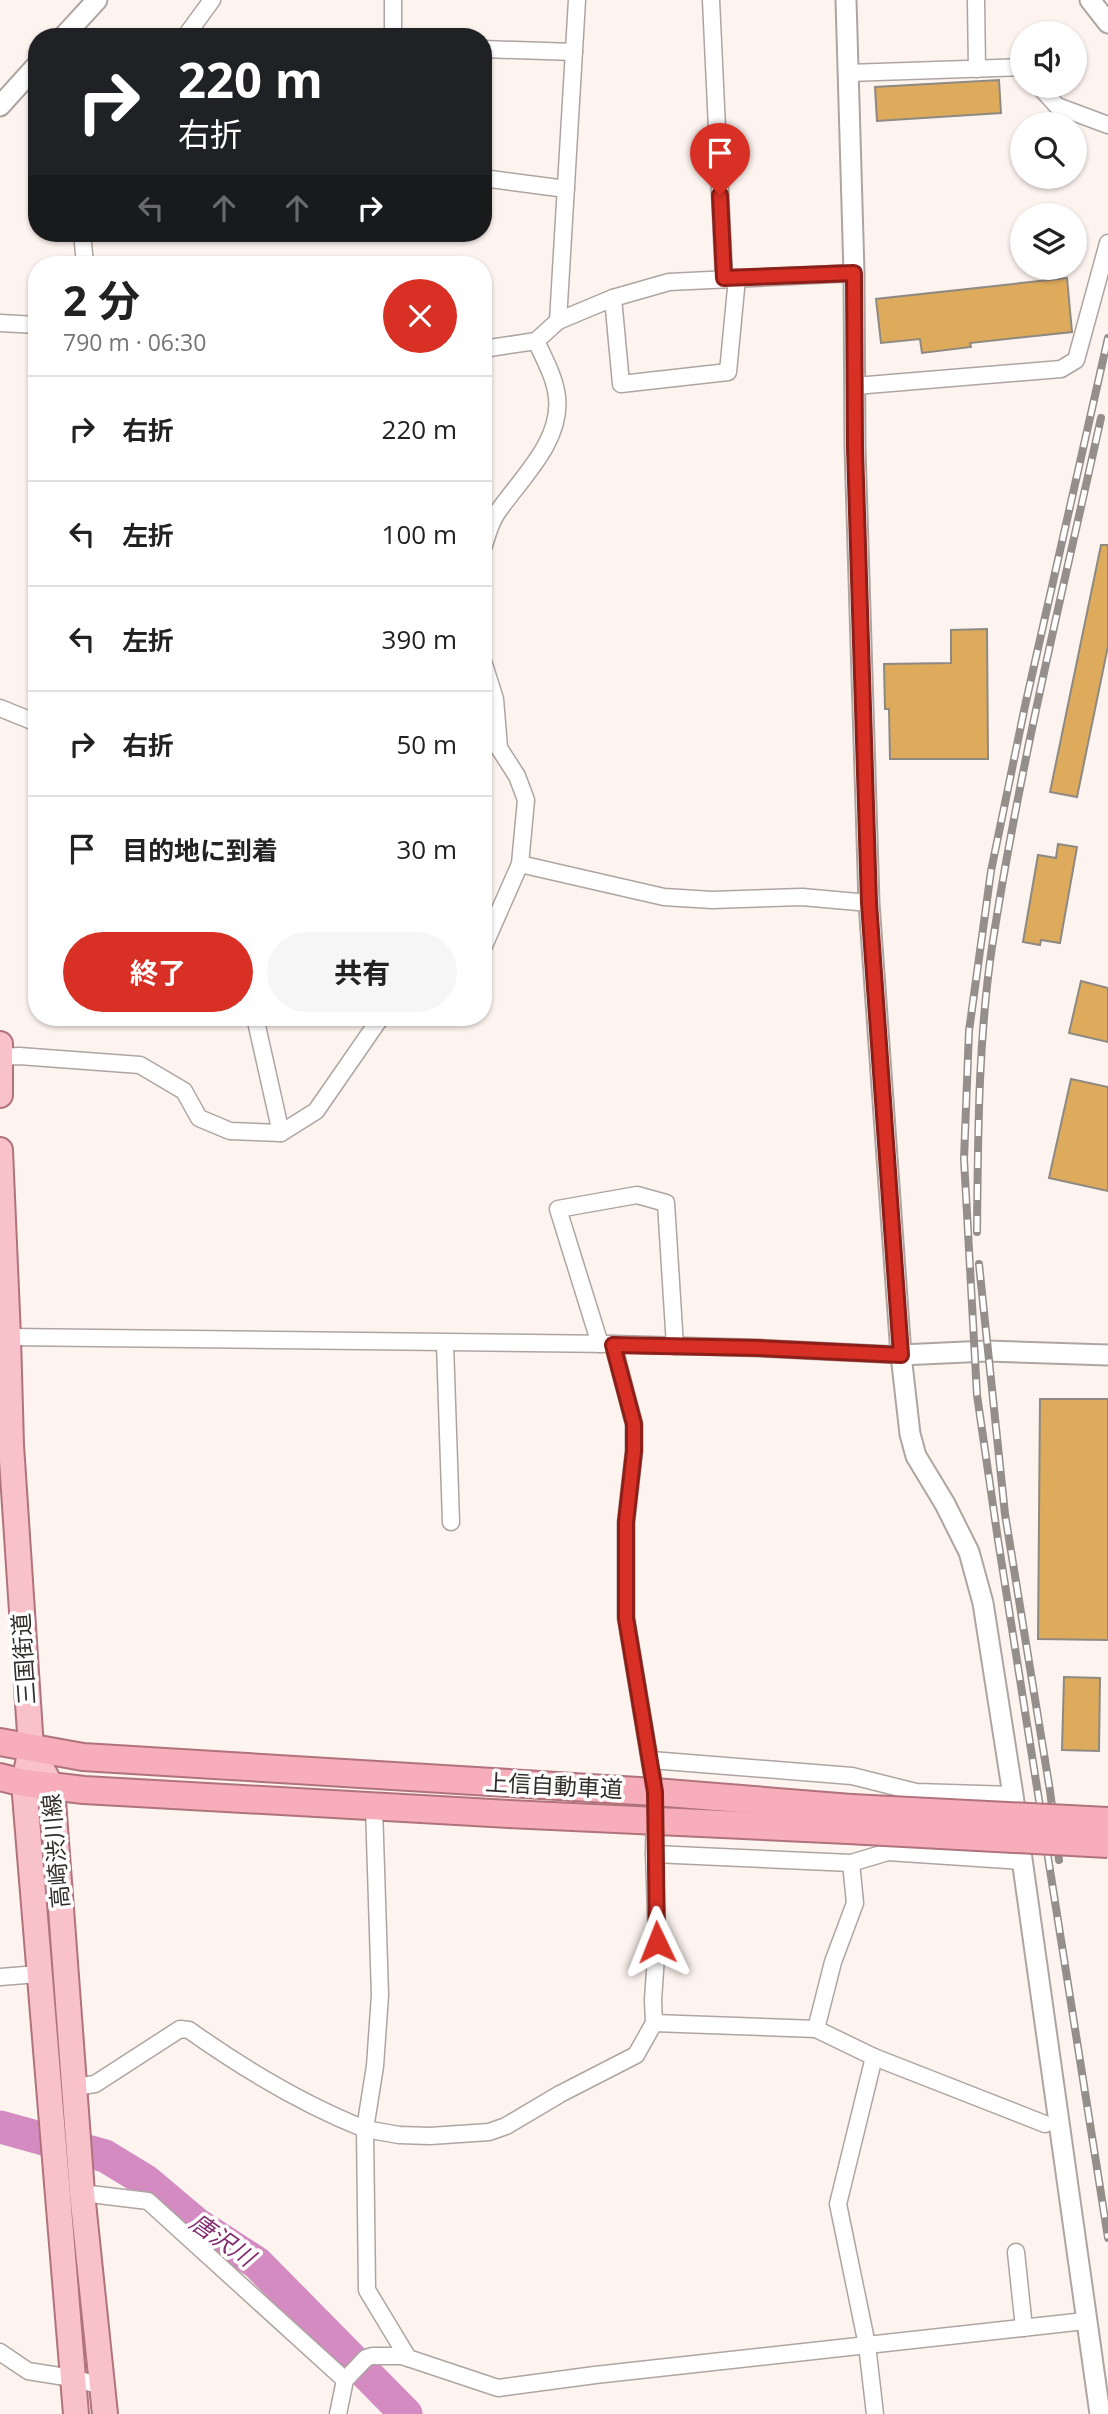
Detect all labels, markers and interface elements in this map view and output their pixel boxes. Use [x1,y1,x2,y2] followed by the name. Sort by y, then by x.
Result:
[1010,21,1087,280] map controls
[1010,21,1087,98] button: sound
[178,46,323,112] text: 220 m
[63,56,154,147] icon: right
[178,112,242,155] text: 右折
[1010,112,1087,189] button: search
[690,123,750,195] pin
[701,134,739,172] icon: arrive
[132,189,170,227] icon: left
[205,189,243,227] icon: ahead
[278,189,316,227] icon: ahead
[351,189,389,227] icon: right
[1010,203,1087,280] button: layers
[63,271,140,328] text: 2 分
[383,279,457,353] button: close
[63,326,206,358] text: 790 m · 06:30
[63,410,101,448] icon: right
[382,411,457,447] text: 220 m
[122,412,174,448] text: 右折
[63,515,101,553] icon: left
[382,516,457,552] text: 100 m
[122,517,174,553] text: 左折
[63,620,101,658] icon: left
[382,621,457,657] text: 390 m
[122,622,174,658] text: 左折
[63,725,101,763] icon: right
[396,726,457,762] text: 50 m
[122,727,174,763] text: 右折
[63,830,101,868] icon: arrive
[396,831,457,867] text: 30 m
[122,832,278,868] text: 目的地に到着
[63,932,253,1012] button: 終了
[267,932,457,1012] button: 共有
[4,1612,42,1706] street label: 三国街道
[484,1765,624,1805] street label: 上信自動車道
[34,1792,76,1910] street label: 高崎渋川線
[620,1905,694,1979] position arrow
[184,2205,264,2275] water label: 唐沢川

